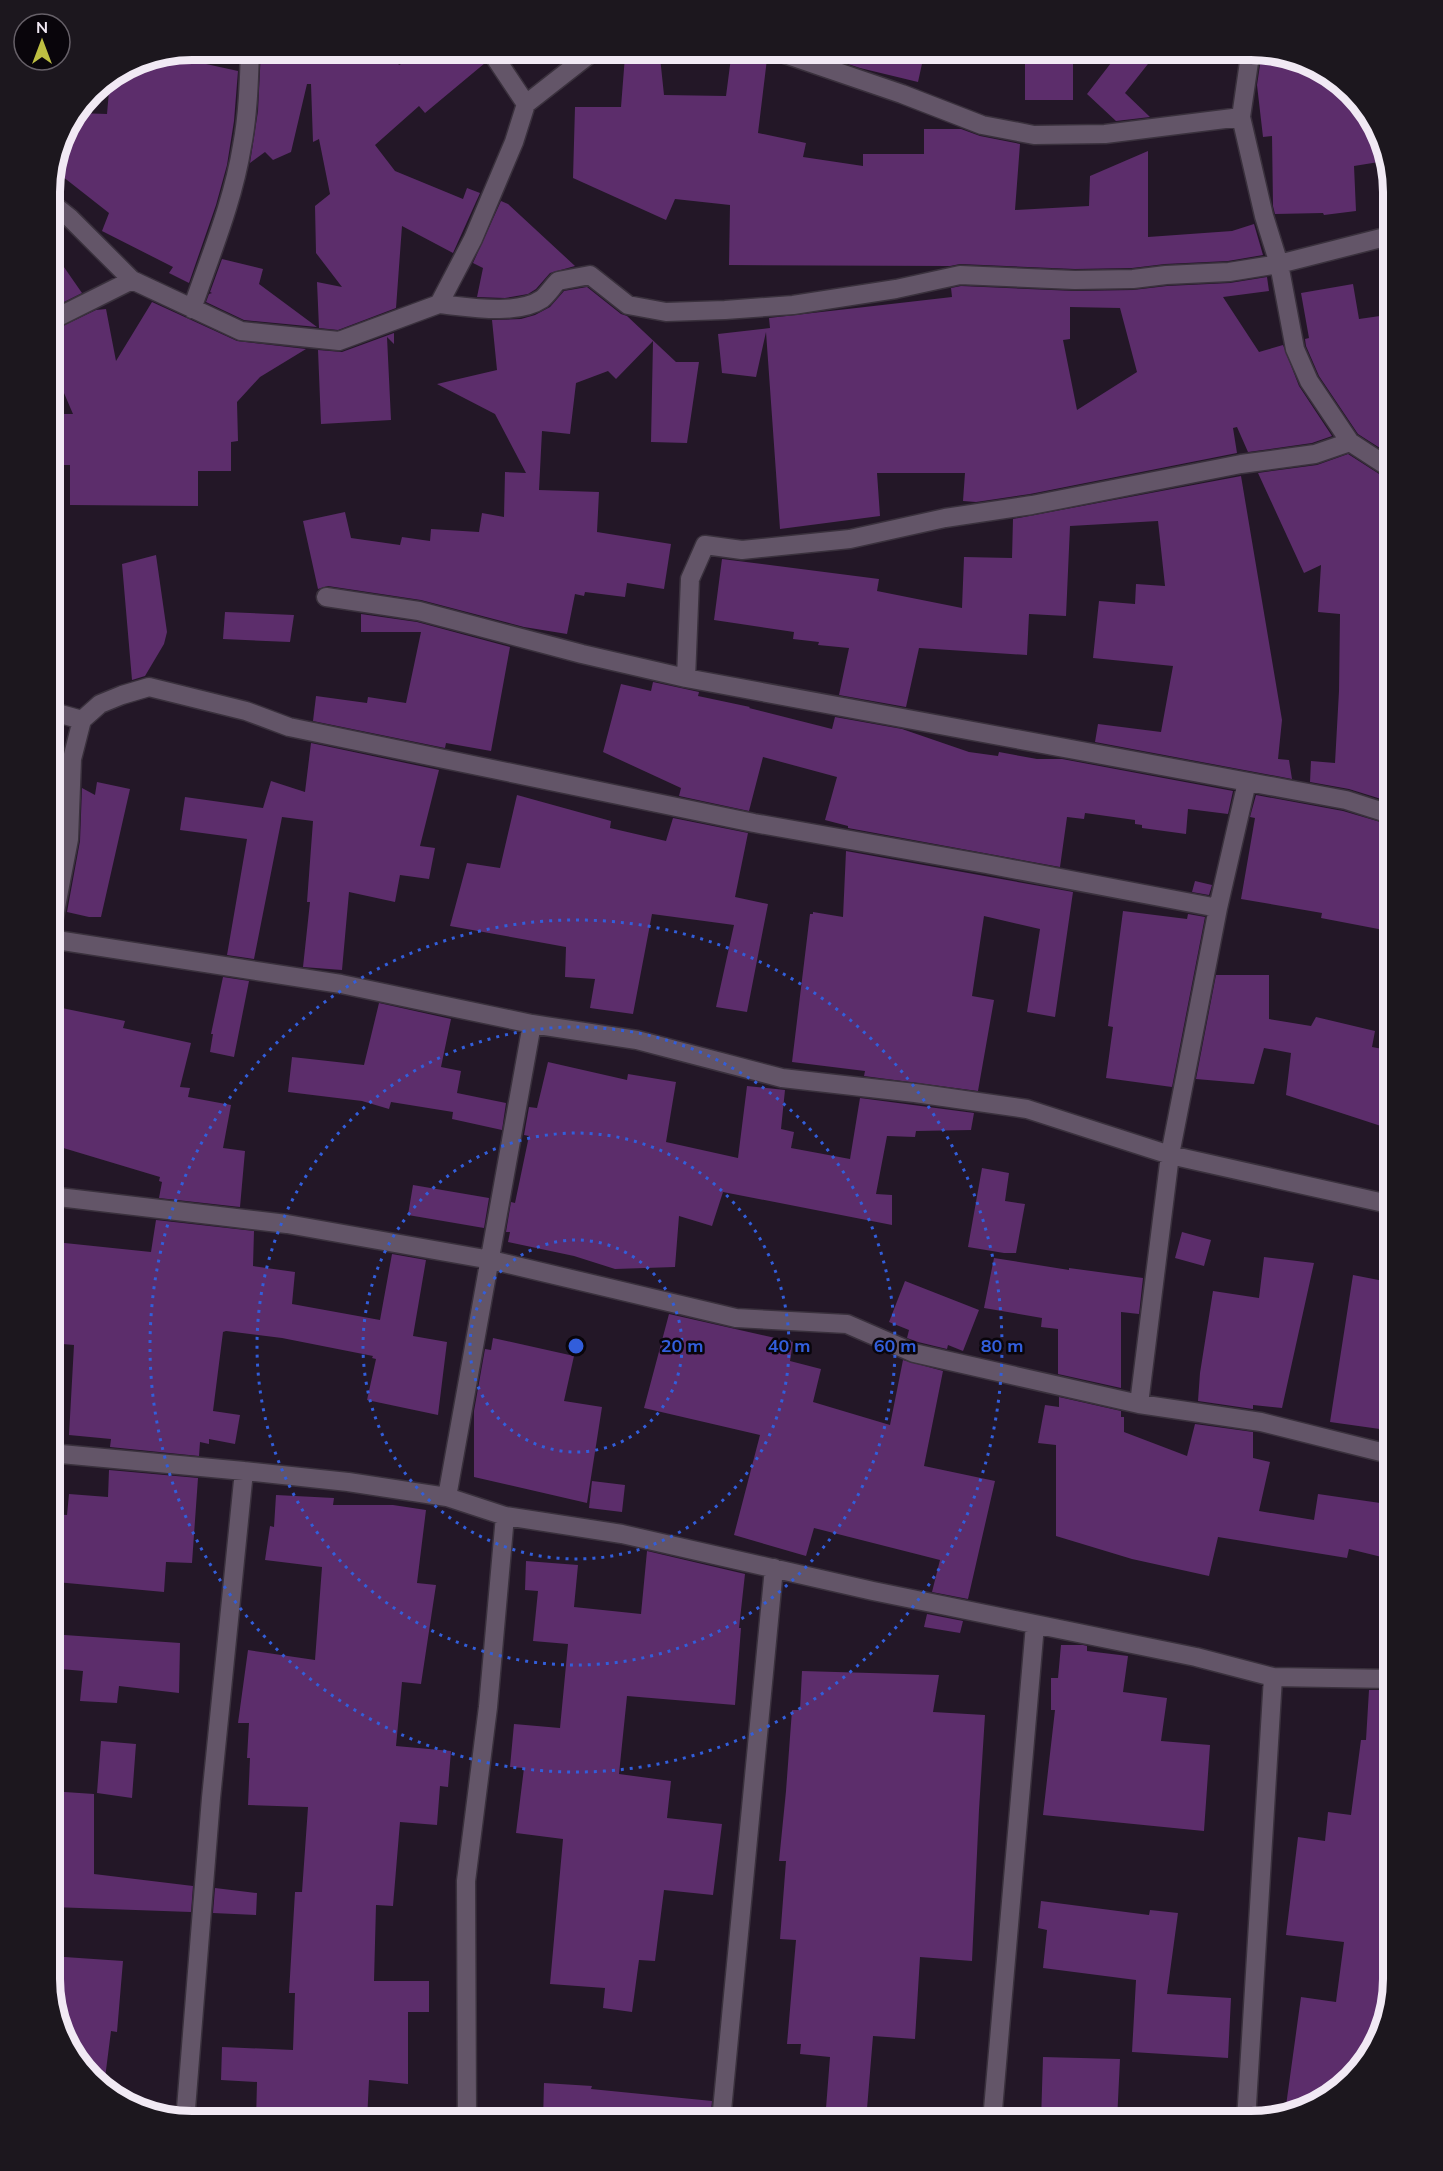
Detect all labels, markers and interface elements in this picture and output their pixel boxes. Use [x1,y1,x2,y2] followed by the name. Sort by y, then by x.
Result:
[12,12,72,72] north arrow
[36,17,48,37] text: N
[661,1334,703,1357] text: 20 m
[768,1334,810,1357] text: 40 m
[874,1334,916,1357] text: 60 m
[981,1334,1023,1357] text: 80 m
[566,1336,586,1356] centre of rings

